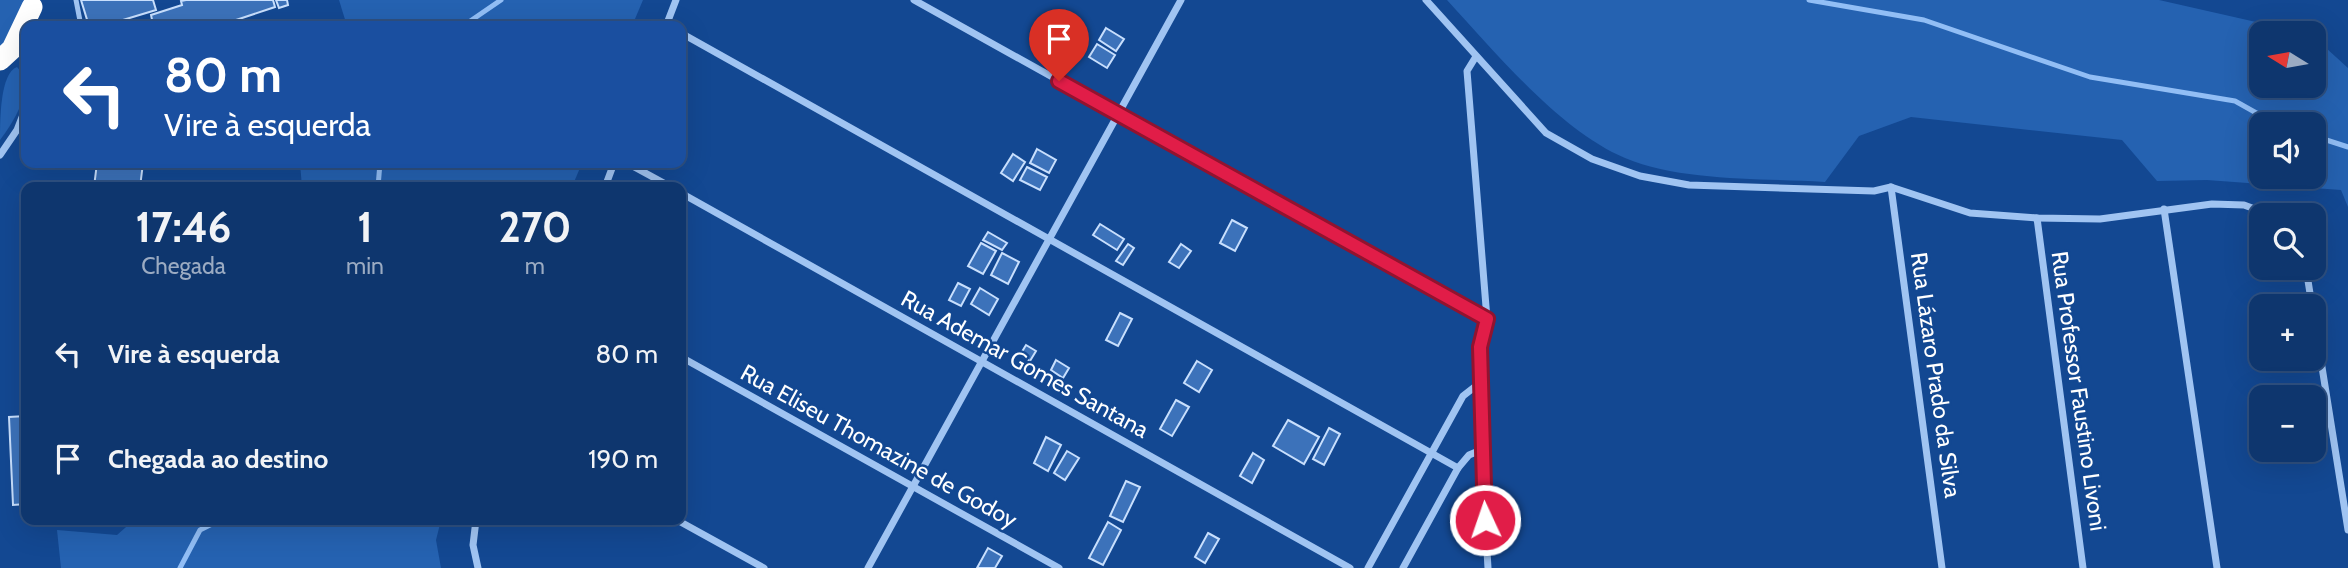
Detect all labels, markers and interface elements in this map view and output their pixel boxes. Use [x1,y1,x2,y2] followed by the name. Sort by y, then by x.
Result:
[1029,9,1089,81] pin
[1040,20,1078,58] icon: arrive
[2249,21,2326,98] north arrow
[2249,21,2326,462] map controls
[164,45,282,104] text: 80 m
[49,49,140,140] icon: left
[164,105,371,144] text: Vire à esquerda
[2249,112,2326,189] button: sound
[136,201,231,253] text: 17:46
[357,201,373,253] text: 1
[498,201,571,253] text: 270
[2249,203,2326,280] button: search
[2046,249,2112,533] street label: Rua Professor Faustino Livoni
[1905,251,1967,499] street label: Rua Lázaro Prado da Silva
[141,252,226,280] text: Chegada
[346,252,384,280] text: min
[525,252,545,280] text: m
[896,284,1154,444] street label: Rua Ademar Gomes Santana
[2249,294,2326,371] button: +
[49,335,87,373] icon: left
[108,338,280,370] text: Vire à esquerda
[595,338,658,370] text: 80 m
[736,358,1023,534] street label: Rua Eliseu Thomazine de Godoy
[2249,385,2326,462] button: −
[49,440,87,478] icon: arrive
[108,443,328,475] text: Chegada ao destino
[588,443,658,475] text: 190 m
[1448,483,1522,557] position arrow

